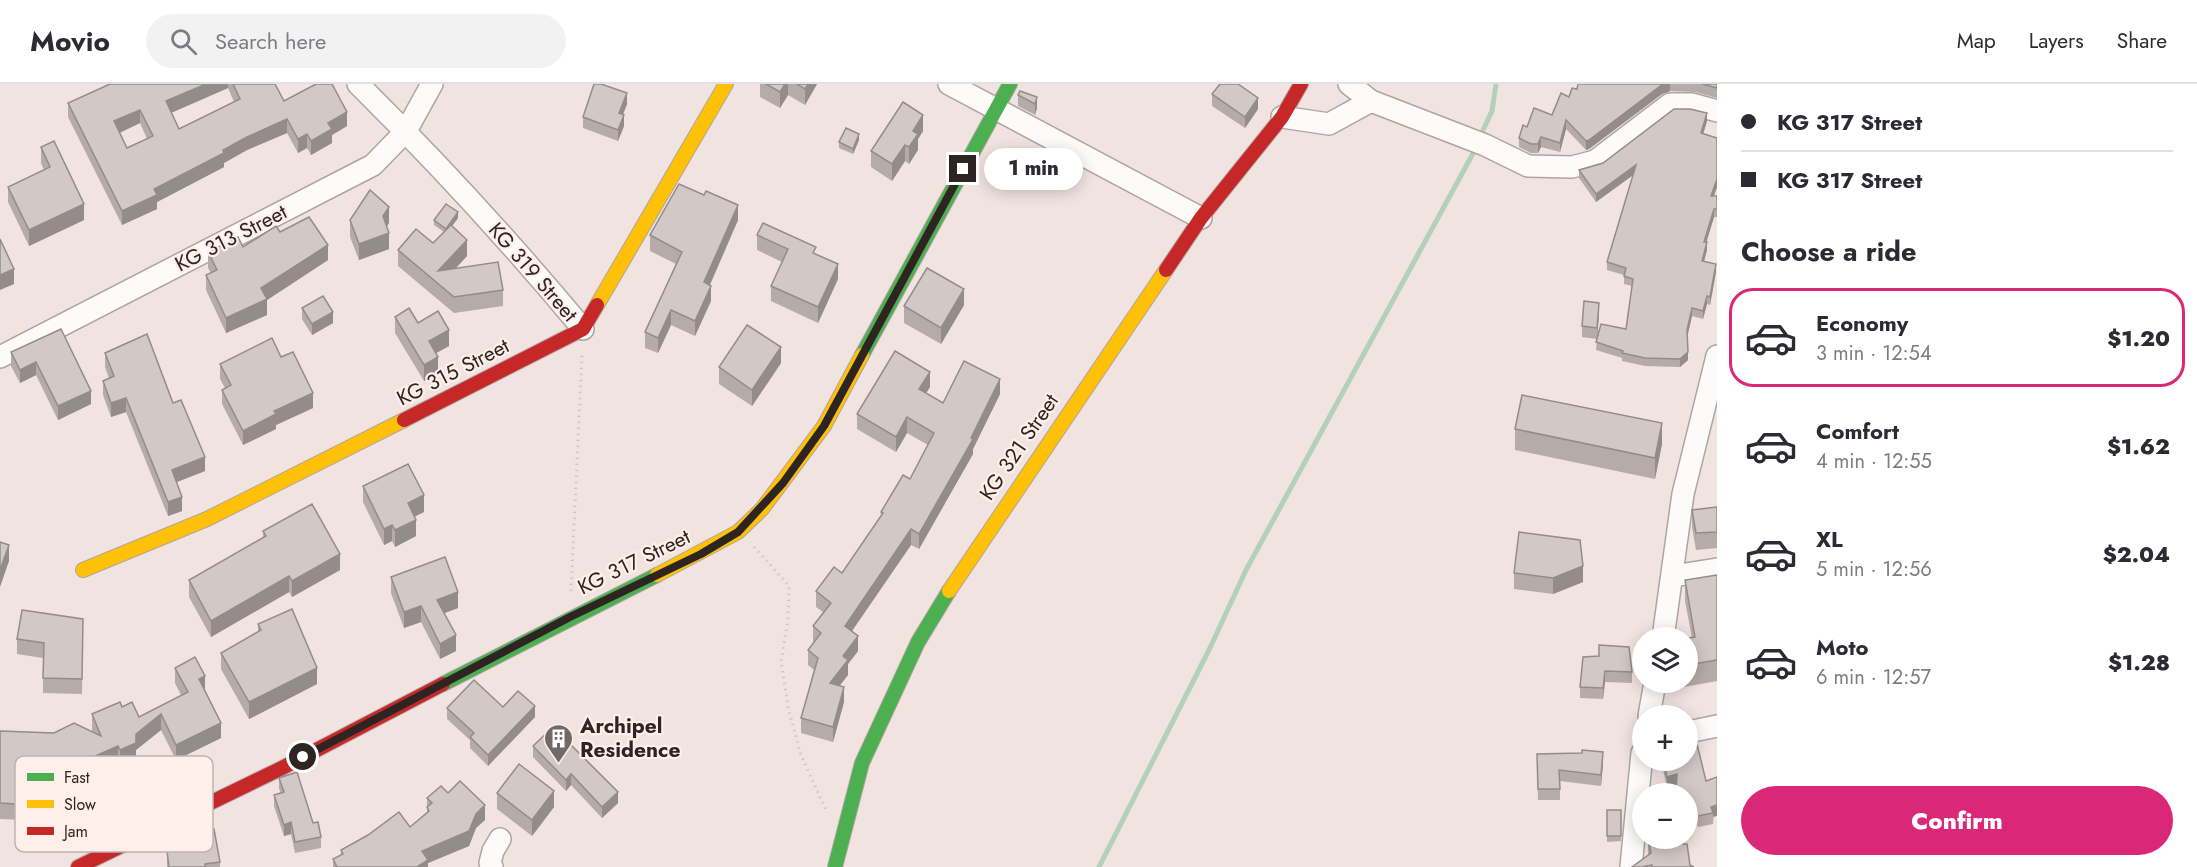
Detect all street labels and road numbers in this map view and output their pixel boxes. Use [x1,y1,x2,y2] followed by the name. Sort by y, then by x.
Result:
[170,197,292,279] street label: KG 313 Street
[481,216,585,328] street label: KG 319 Street
[392,331,514,413] street label: KG 315 Street
[972,388,1066,506] street label: KG 321 Street
[573,522,695,602] street label: KG 317 Street

